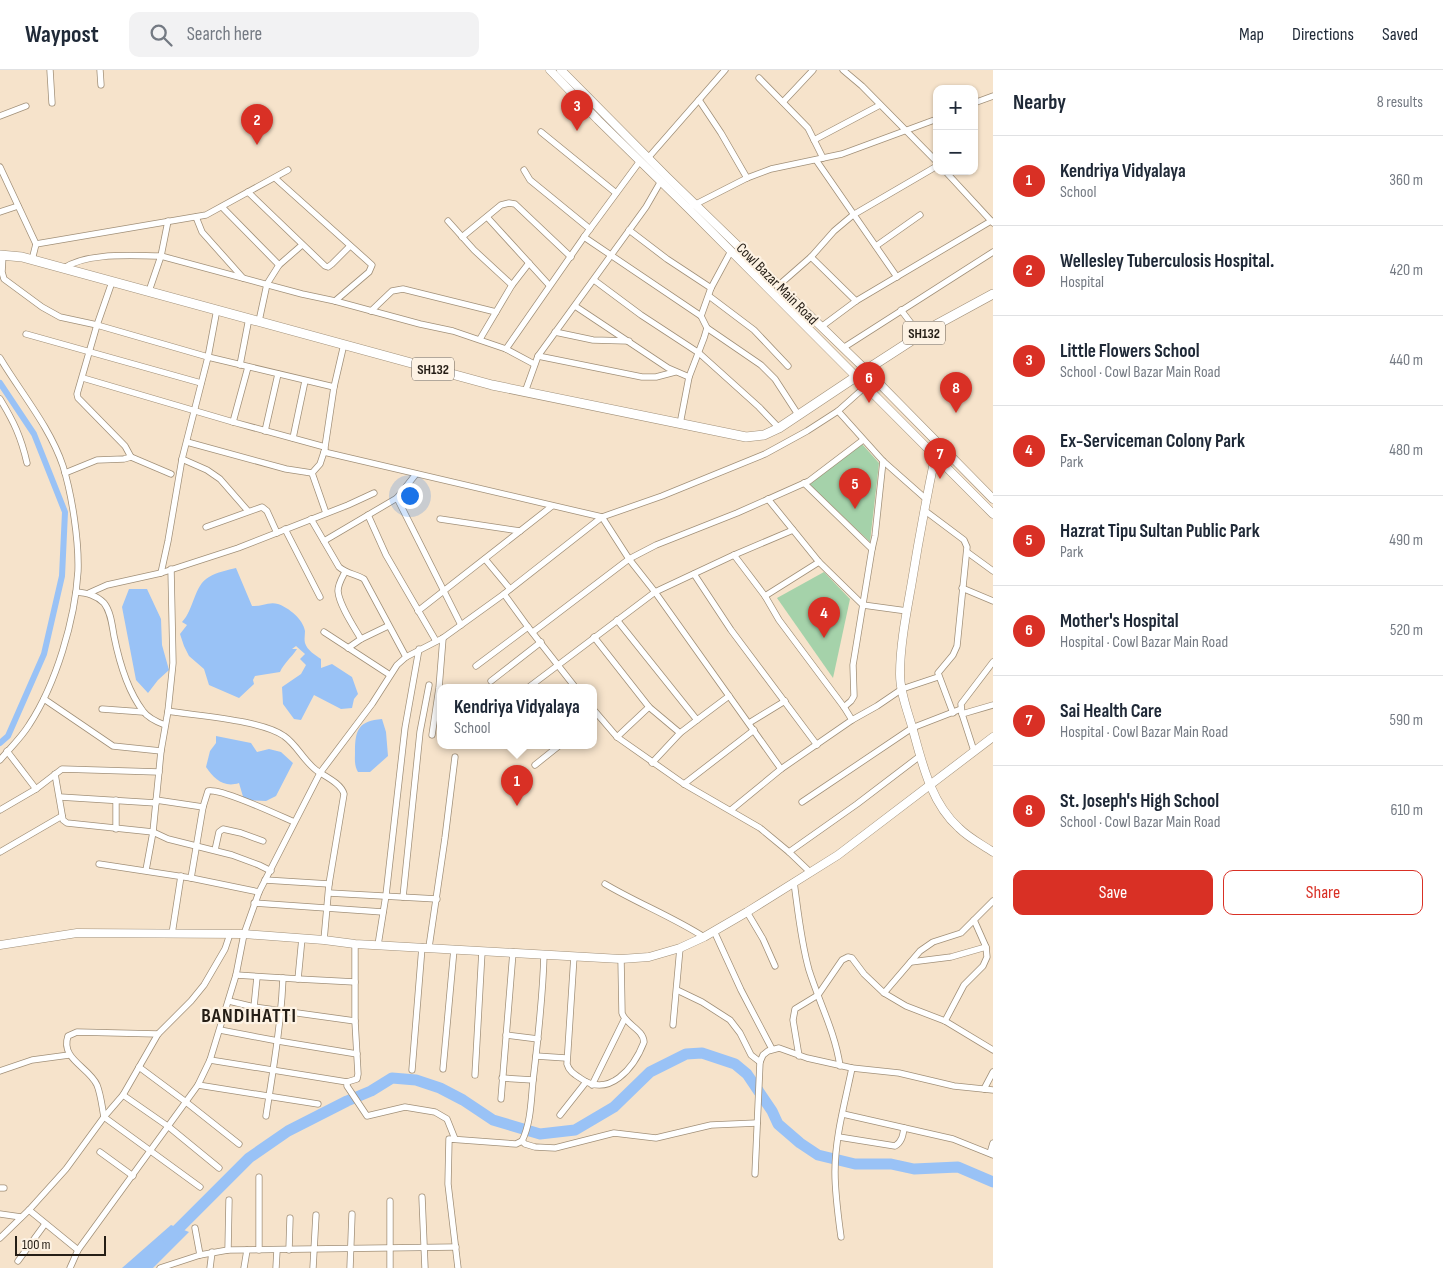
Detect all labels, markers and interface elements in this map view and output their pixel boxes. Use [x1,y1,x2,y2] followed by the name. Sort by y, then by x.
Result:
[129,12,479,57] search box
[25,20,99,49] text: Waypost
[147,21,175,49] icon: search
[187,23,262,46] text: Search here
[1239,24,1264,45] text: Map
[1292,24,1354,45] text: Directions
[1382,24,1418,45] text: Saved
[933,85,978,175] map controls
[933,85,978,130] button: +
[561,90,593,131] pin: 3
[1013,90,1066,115] text: Nearby
[1377,93,1423,112] text: 8 results
[241,104,273,145] pin: 2
[933,130,978,175] button: −
[1060,160,1186,183] text: Kendriya Vidyalaya
[1026,171,1032,190] text: 1
[1389,171,1423,190] text: 360 m
[1060,183,1096,202] text: School
[732,239,822,329] street label: Cowl Bazar Main Road
[1060,250,1274,273] text: Wellesley Tuberculosis Hospital.
[1025,261,1033,280] text: 2
[1390,261,1423,280] text: 420 m
[1060,273,1104,292] text: Hospital
[903,322,945,344] road number: SH132
[1060,340,1200,363] text: Little Flowers School
[1025,351,1033,370] text: 3
[1390,351,1423,370] text: 440 m
[412,358,454,380] road number: SH132
[853,362,885,403] pin: 6
[1060,363,1220,382] text: School · Cowl Bazar Main Road
[940,372,972,413] pin: 8
[1060,430,1245,453] text: Ex-Serviceman Colony Park
[924,438,956,479] pin: 7
[1025,441,1033,460] text: 4
[1389,441,1423,460] text: 480 m
[1060,453,1083,472] text: Park
[839,468,871,509] pin: 5
[397,483,423,509] your location
[1060,520,1260,543] text: Hazrat Tipu Sultan Public Park
[1025,531,1033,550] text: 5
[1389,531,1423,550] text: 490 m
[1060,543,1083,562] text: Park
[808,597,840,638] pin: 4
[1060,610,1179,633] text: Mother's Hospital
[1025,621,1033,640] text: 6
[1390,621,1423,640] text: 520 m
[1060,633,1228,652] text: Hospital · Cowl Bazar Main Road
[437,684,597,749] popup
[454,696,580,719] text: Kendriya Vidyalaya
[1060,700,1162,723] text: Sai Health Care
[1026,711,1032,730] text: 7
[1390,711,1423,730] text: 590 m
[454,719,490,738] text: School
[1060,723,1228,742] text: Hospital · Cowl Bazar Main Road
[501,765,533,806] pin: 1
[1060,790,1219,813] text: St. Joseph's High School
[1025,801,1033,820] text: 8
[1390,801,1423,820] text: 610 m
[1060,813,1220,832] text: School · Cowl Bazar Main Road
[1013,870,1213,915] button: Save
[1223,870,1423,915] button: Share
[201,1004,297,1028] district label: BANDIHATTI
[15,1233,106,1256] scale bar
[22,1236,51,1253] text: 100 m

